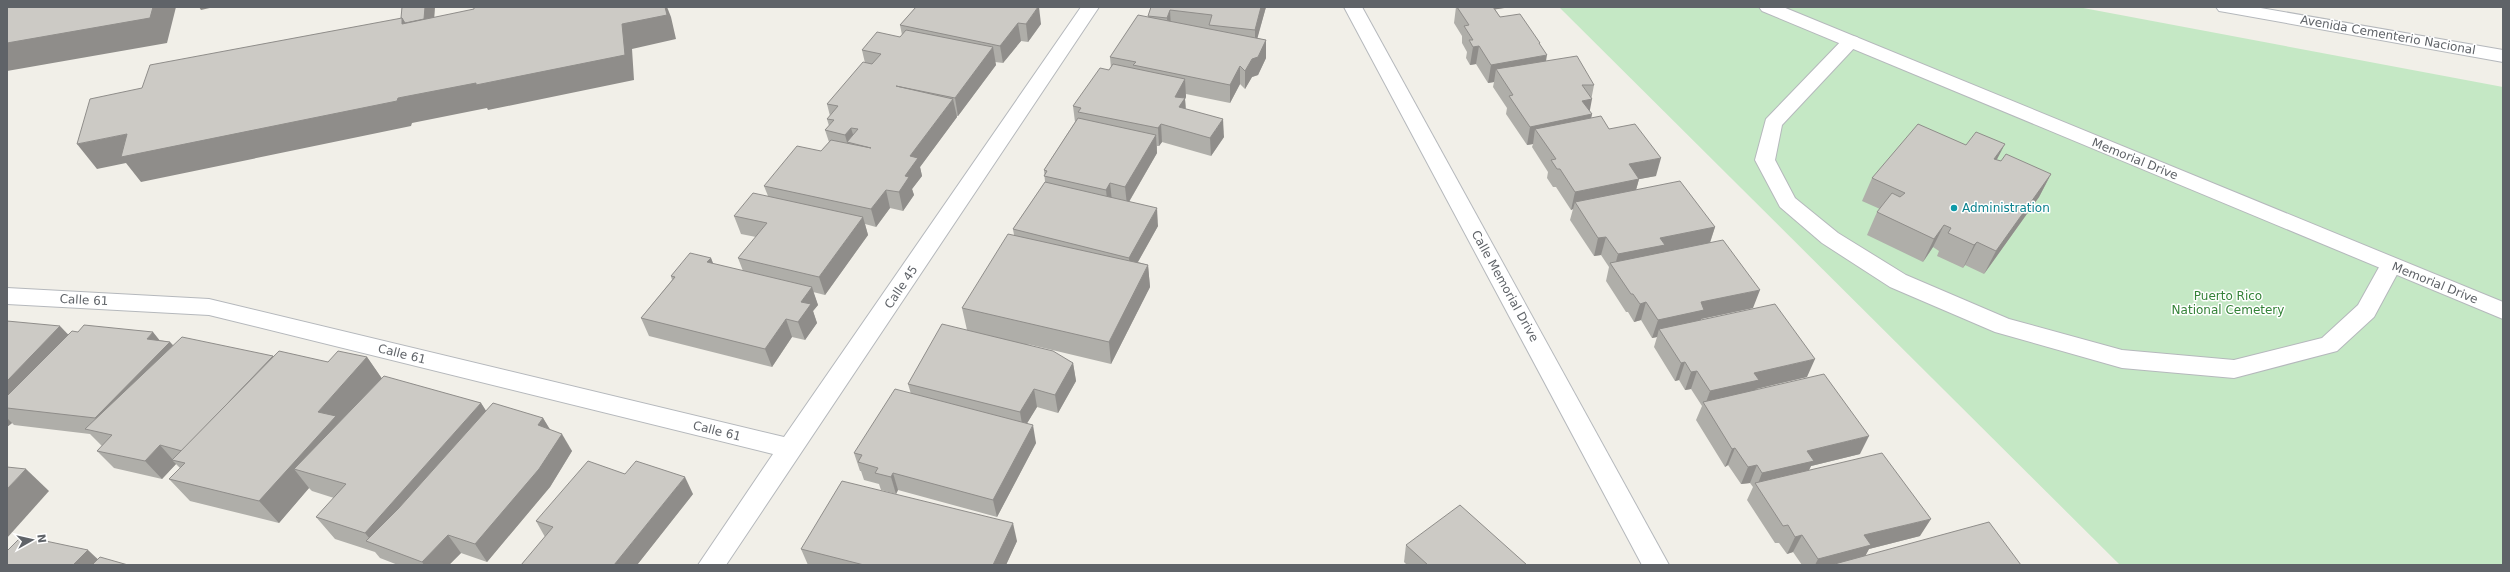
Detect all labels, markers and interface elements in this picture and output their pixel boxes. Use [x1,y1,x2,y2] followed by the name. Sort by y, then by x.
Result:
[2299,13,2477,57] street label: Avenida Cementerio Nacional
[2090,135,2180,183] street label: Memorial Drive
[1962,201,2050,215] place label: Administration
[1949,203,1959,213] marker: Administration
[1469,228,1541,344] street label: Calle Memorial Drive
[2390,259,2480,307] street label: Memorial Drive
[882,263,920,311] street label: Calle 45
[2172,289,2284,317] park label: Puerto Rico National Cemetery
[59,292,109,308] street label: Calle 61
[377,341,427,367] street label: Calle 61
[692,418,742,444] street label: Calle 61
[12,520,52,560] north arrow
[34,533,48,544] text: N

